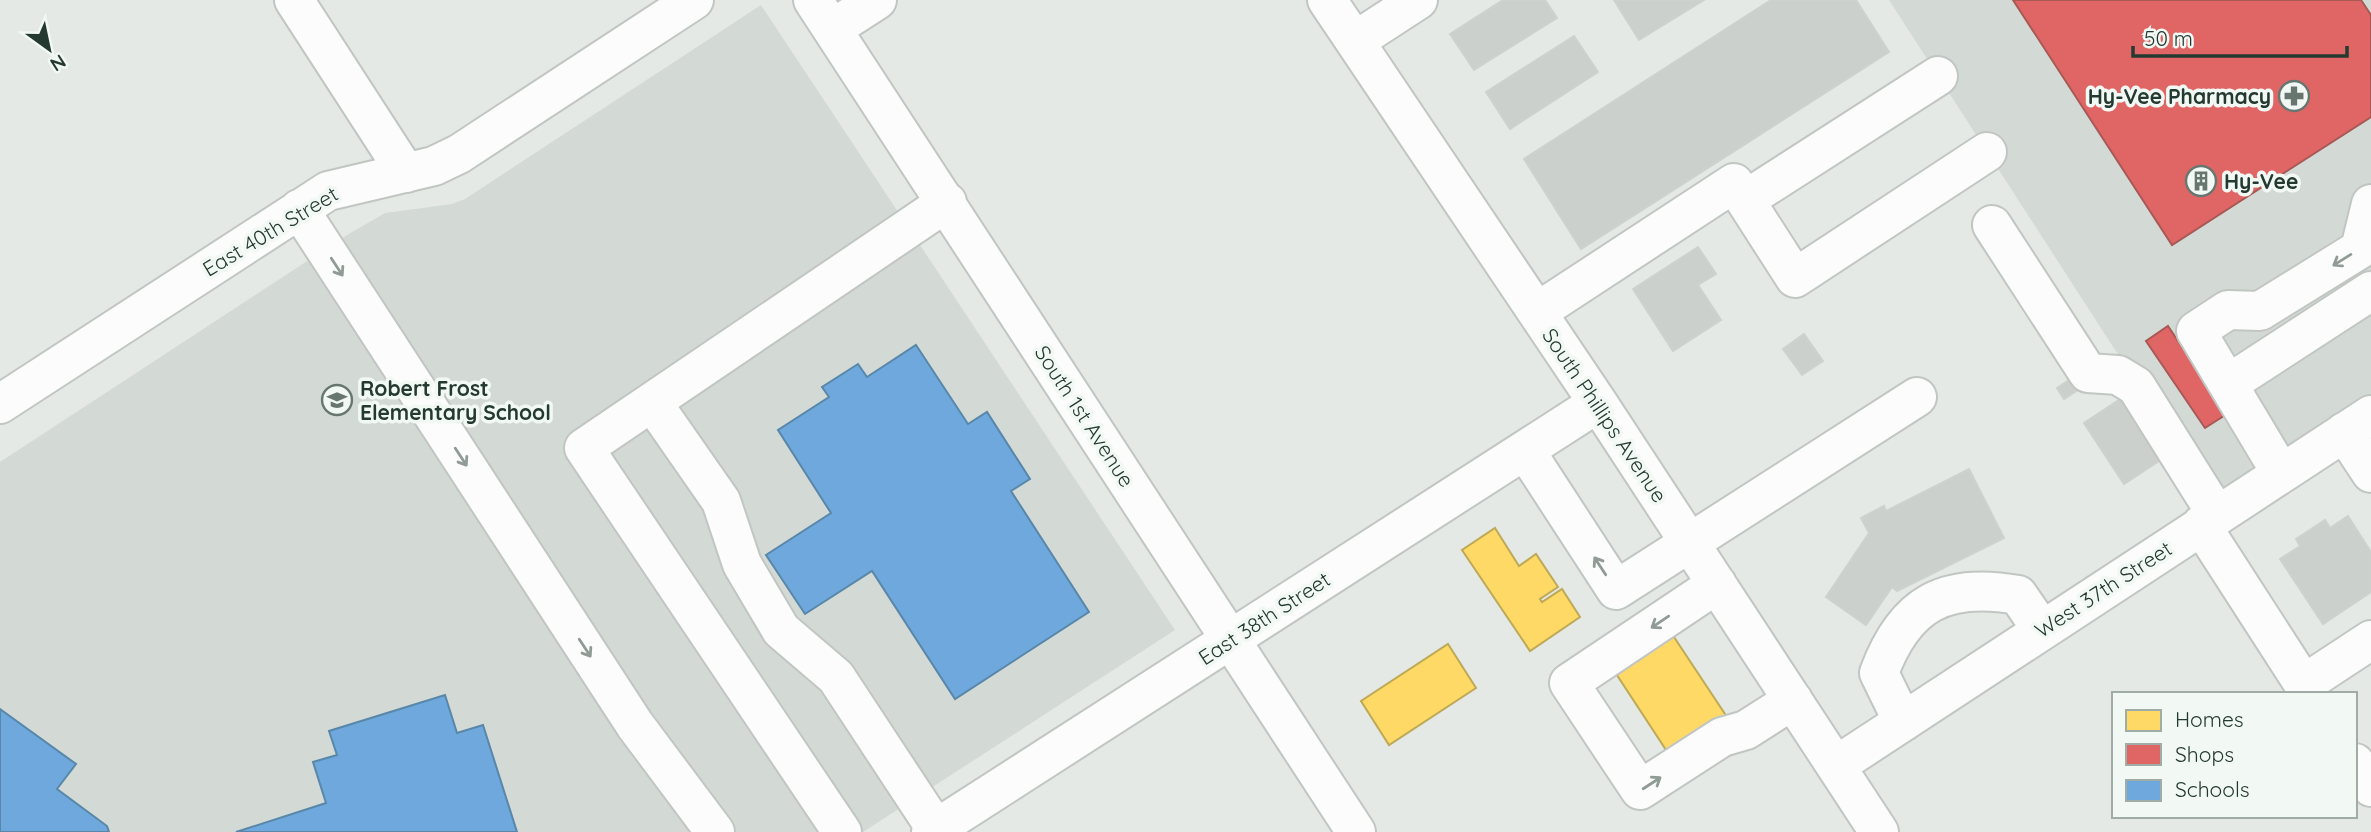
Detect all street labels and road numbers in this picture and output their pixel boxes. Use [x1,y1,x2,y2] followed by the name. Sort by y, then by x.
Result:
[198,180,342,282] street label: East 40th Street
[1537,323,1673,507] street label: South Phillips Avenue
[1030,340,1140,492] street label: South 1st Avenue
[2029,535,2177,643] street label: West 37th Street
[1193,566,1335,670] street label: East 38th Street

